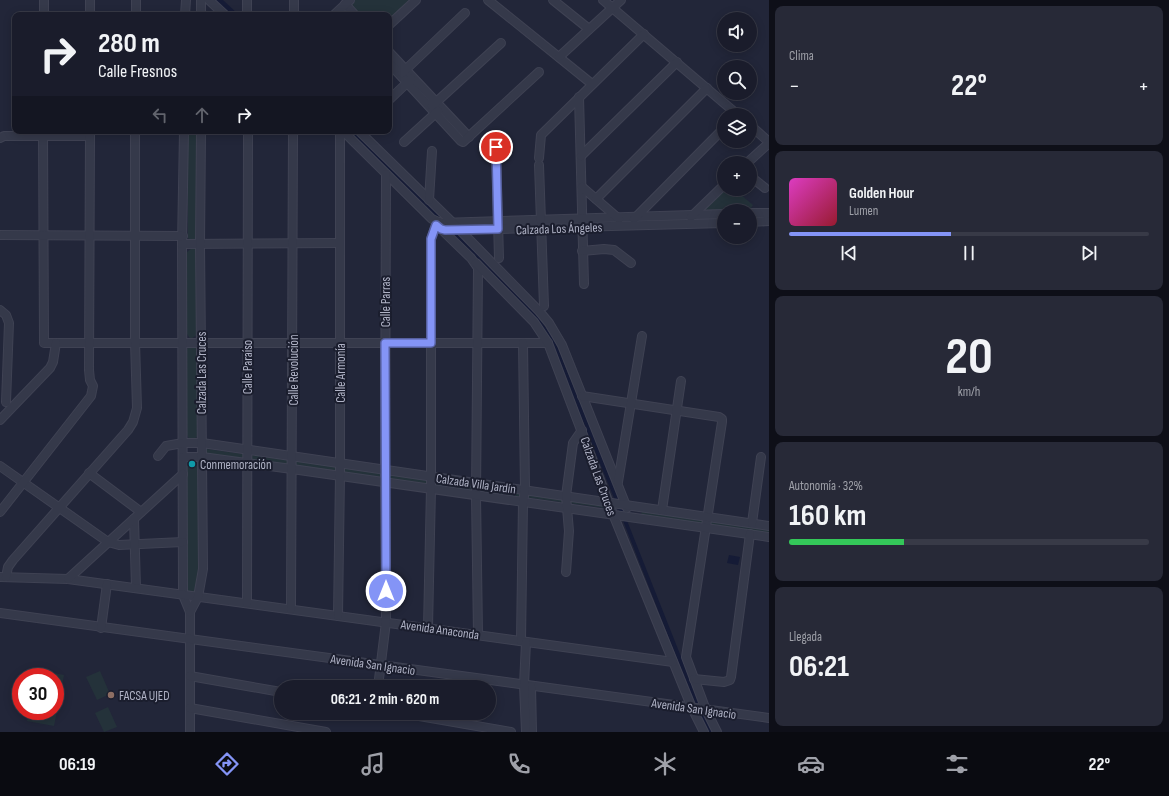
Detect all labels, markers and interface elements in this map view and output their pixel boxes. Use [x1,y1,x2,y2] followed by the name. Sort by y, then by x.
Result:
[717,12,757,244] map controls
[717,12,757,52] button: sound
[98,27,160,60] text: 280 m
[32,28,84,80] icon: right
[789,48,814,64] text: Clima
[717,60,757,100] button: search
[98,61,177,82] text: Calle Fresnos
[951,68,987,104] text: 22°
[789,73,800,100] text: −
[1138,73,1149,100] text: +
[149,104,171,126] icon: left
[191,104,213,126] icon: ahead
[233,104,255,126] icon: right
[717,108,757,148] button: layers
[479,130,513,164] pin
[485,136,507,158] icon: arrive
[717,156,757,196] button: +
[849,184,914,203] text: Golden Hour
[849,203,878,219] text: Lumen
[717,204,757,244] button: −
[516,219,603,239] street label: Calzada Los Ángeles
[838,242,860,264] icon: previous
[958,242,980,264] icon: pause
[1078,242,1100,264] icon: next
[378,276,394,327] street label: Calle Parras
[945,326,993,389] text: 20
[194,331,210,414] street label: Calzada Las Cruces
[286,335,302,405] street label: Calle Revolución
[240,340,256,394] street label: Calle Paraíso
[333,343,349,403] street label: Calle Armonía
[958,384,980,400] text: km/h
[576,435,620,518] street label: Calzada Las Cruces
[200,457,272,473] place label: Conmemoración
[187,459,197,469] marker: Conmemoración
[435,470,517,498] street label: Calzada Villa Jardín
[789,478,863,494] text: Autonomía · 32%
[789,498,866,534] text: 160 km
[365,570,407,612] position arrow
[399,616,480,643] street label: Avenida Anaconda
[789,629,822,645] text: Llegada
[789,649,849,685] text: 06:21
[328,651,416,679] street label: Avenida San Ignacio
[12,668,64,720] speed limit sign: 30
[119,688,170,704] place label: FACSA UJED
[106,690,116,700] marker: FACSA UJED
[331,690,439,709] text: 06:21 · 2 min · 620 m
[649,695,737,723] street label: Avenida San Ignacio
[213,750,241,778] icon: directions
[359,750,387,778] icon: music
[505,750,533,778] icon: phone
[651,750,679,778] icon: climate
[797,750,825,778] icon: car
[943,750,971,778] icon: filters
[59,754,96,775] text: 06:19
[1089,754,1110,775] text: 22°

